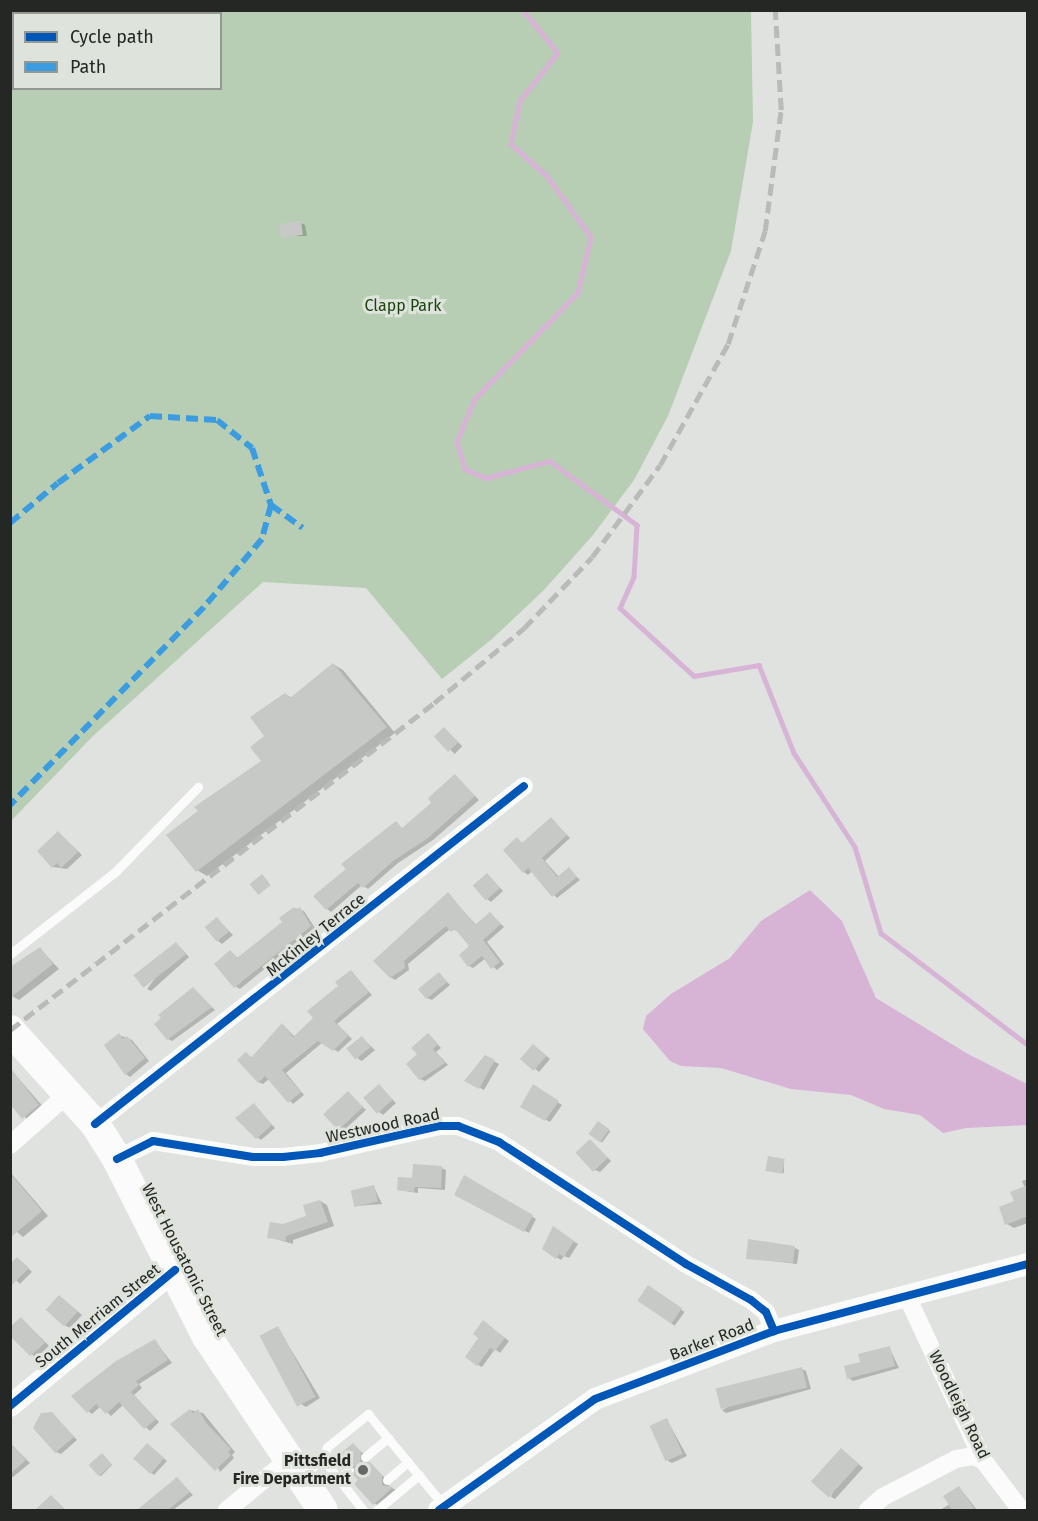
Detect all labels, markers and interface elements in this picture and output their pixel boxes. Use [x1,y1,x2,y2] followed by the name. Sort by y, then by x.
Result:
[12,12,222,90] legend
[70,26,154,48] text: Cycle path
[70,56,106,78] text: Path
[365,296,441,316] park label: Clapp Park
[263,889,369,981] street label: McKinley Terrace
[324,1105,442,1147] street label: Westwood Road
[137,1180,231,1340] street label: West Housatonic Street
[32,1260,164,1372] street label: South Merriam Street
[667,1315,757,1365] street label: Barker Road
[925,1348,993,1462] street label: Woodleigh Road
[233,1451,351,1489] place label: Pittsfield Fire Department
[356,1463,370,1477] marker: Pittsfield Fire Department

